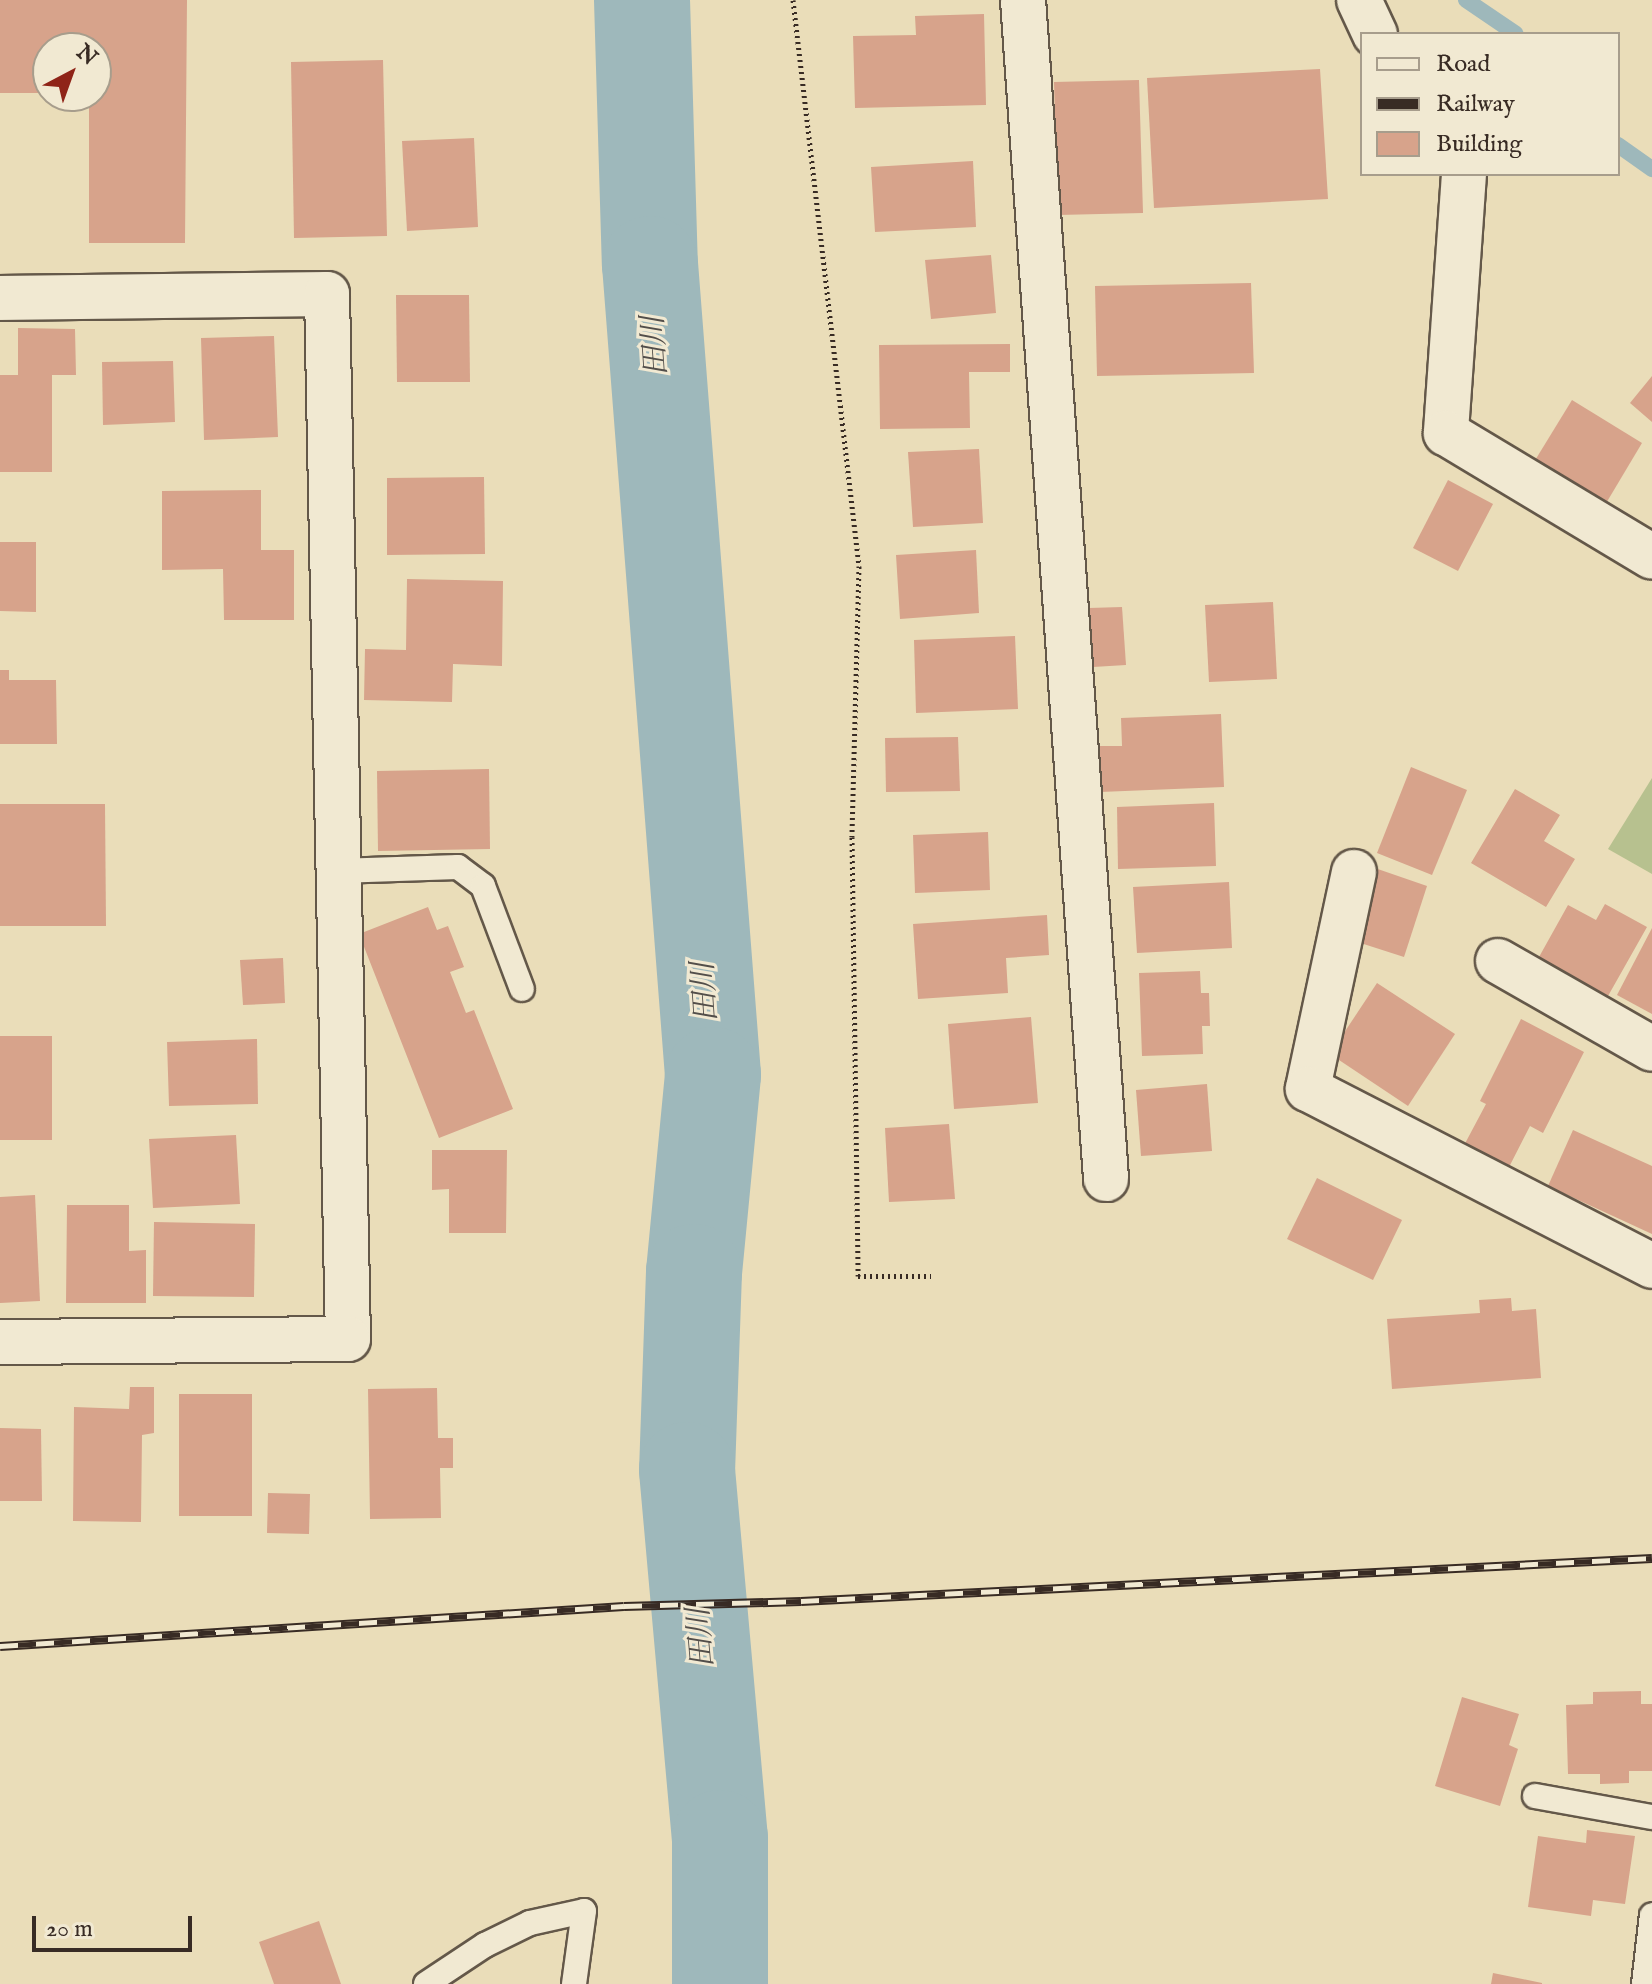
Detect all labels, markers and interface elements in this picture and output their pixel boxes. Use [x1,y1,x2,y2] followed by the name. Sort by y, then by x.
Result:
[32,32,112,112] north arrow
[1360,32,1620,176] legend
[70,39,103,72] text: N
[1436,49,1490,80] text: Road
[1436,89,1515,120] text: Railway
[1436,129,1522,160] text: Building
[636,315,676,377] water label: 田川
[686,961,726,1023] water label: 田川
[681,1607,723,1669] water label: 田川
[36,1900,196,1950] scale bar
[46,1914,93,1945] text: 20 m

